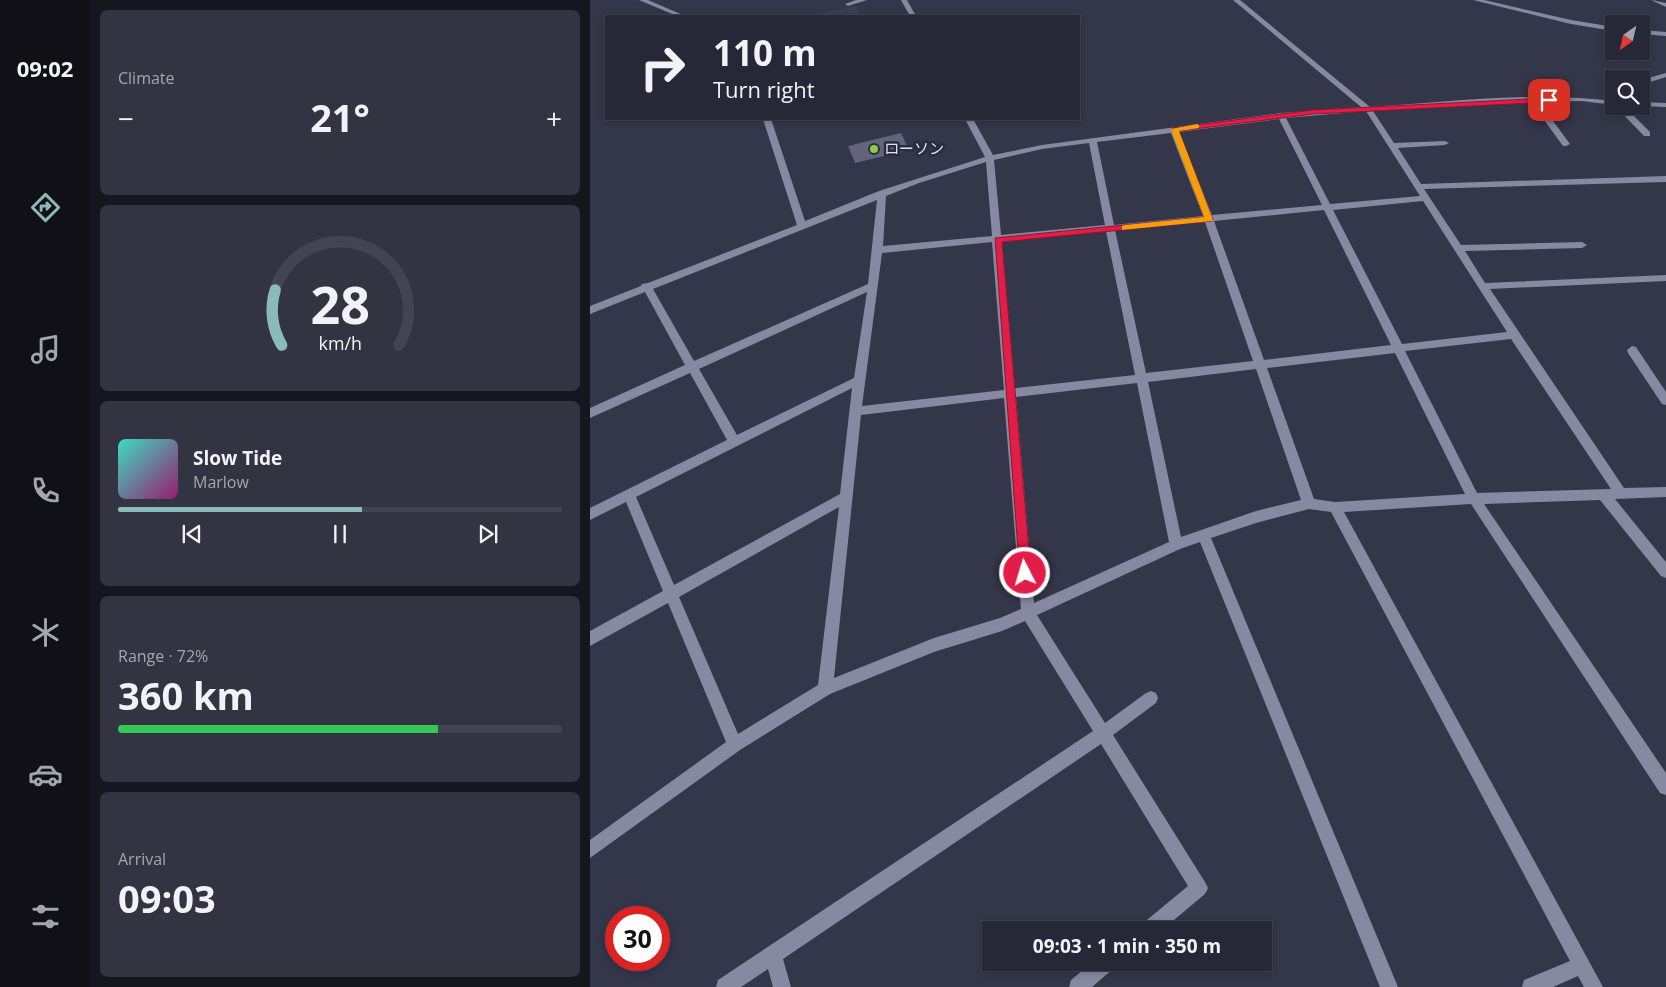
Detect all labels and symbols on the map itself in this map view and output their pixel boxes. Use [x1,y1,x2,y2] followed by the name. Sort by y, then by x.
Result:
[1605,15,1650,60] north arrow
[1528,79,1570,121] pin
[884,138,944,158] place label: ローソン
[868,143,880,155] marker: ローソン
[998,546,1050,598] position arrow
[605,906,670,971] speed limit sign: 30

